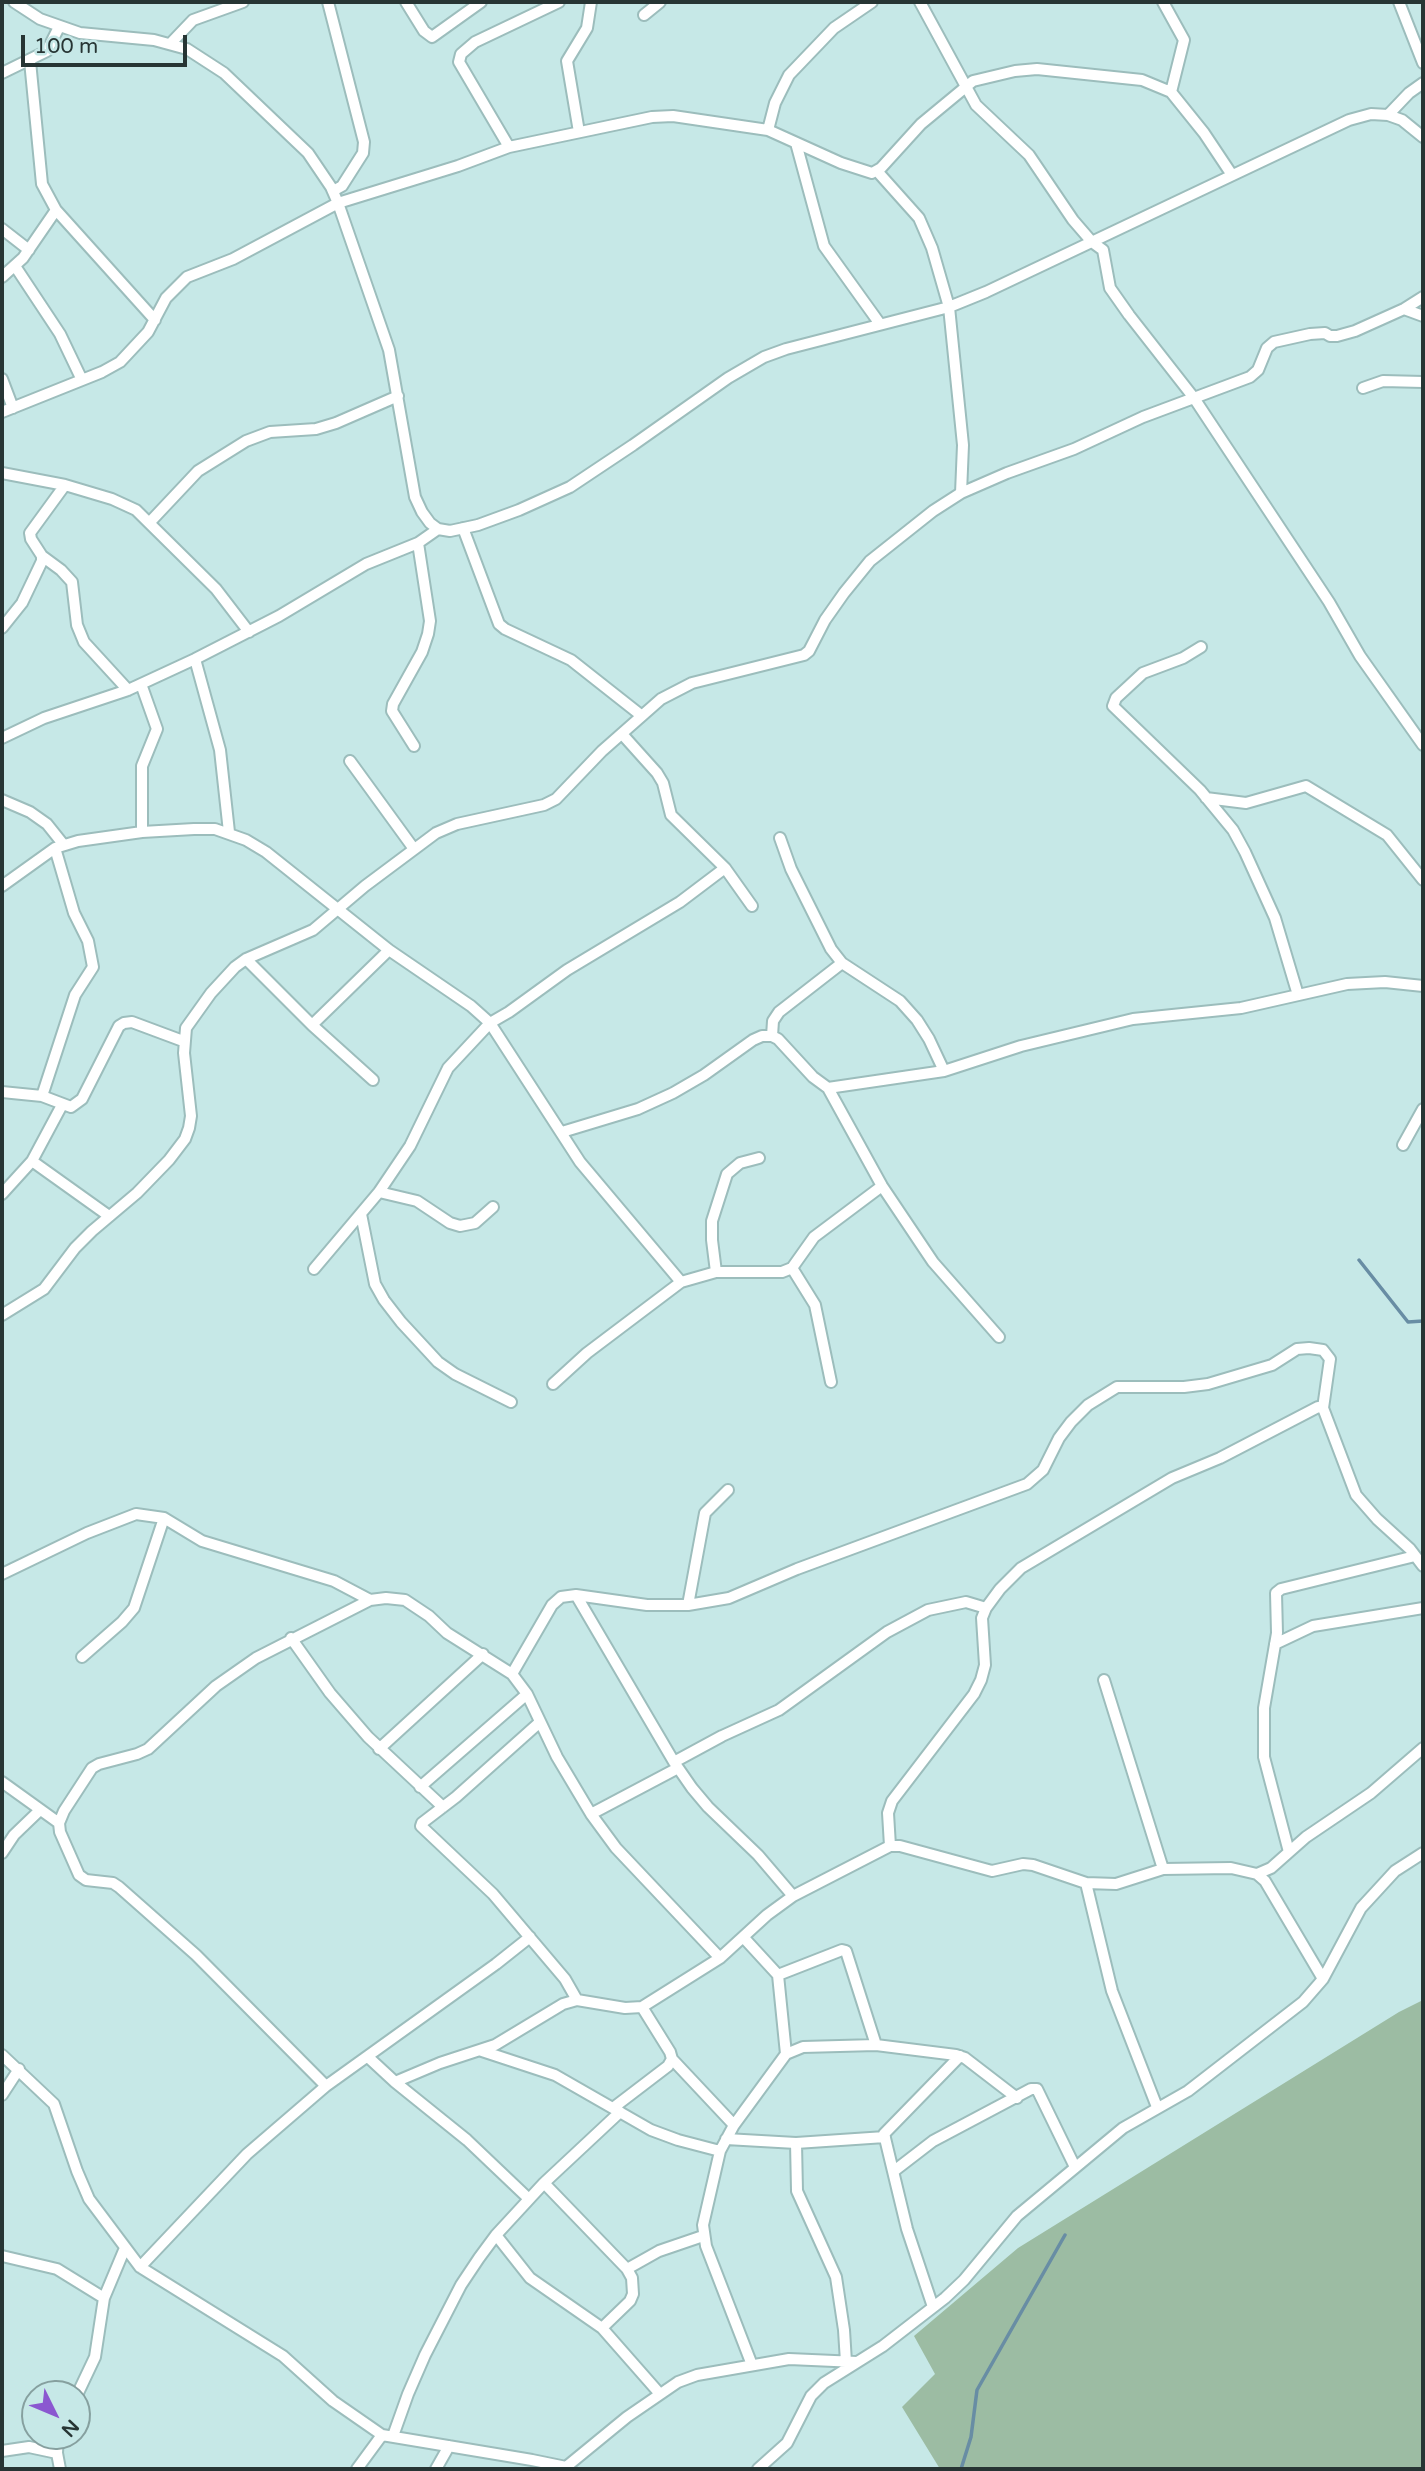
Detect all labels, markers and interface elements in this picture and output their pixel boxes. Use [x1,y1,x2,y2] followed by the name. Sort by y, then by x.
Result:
[24,21,191,65] scale bar
[34,34,98,59] text: 100 m
[21,2380,91,2450] north arrow
[57,2415,83,2441] text: N

